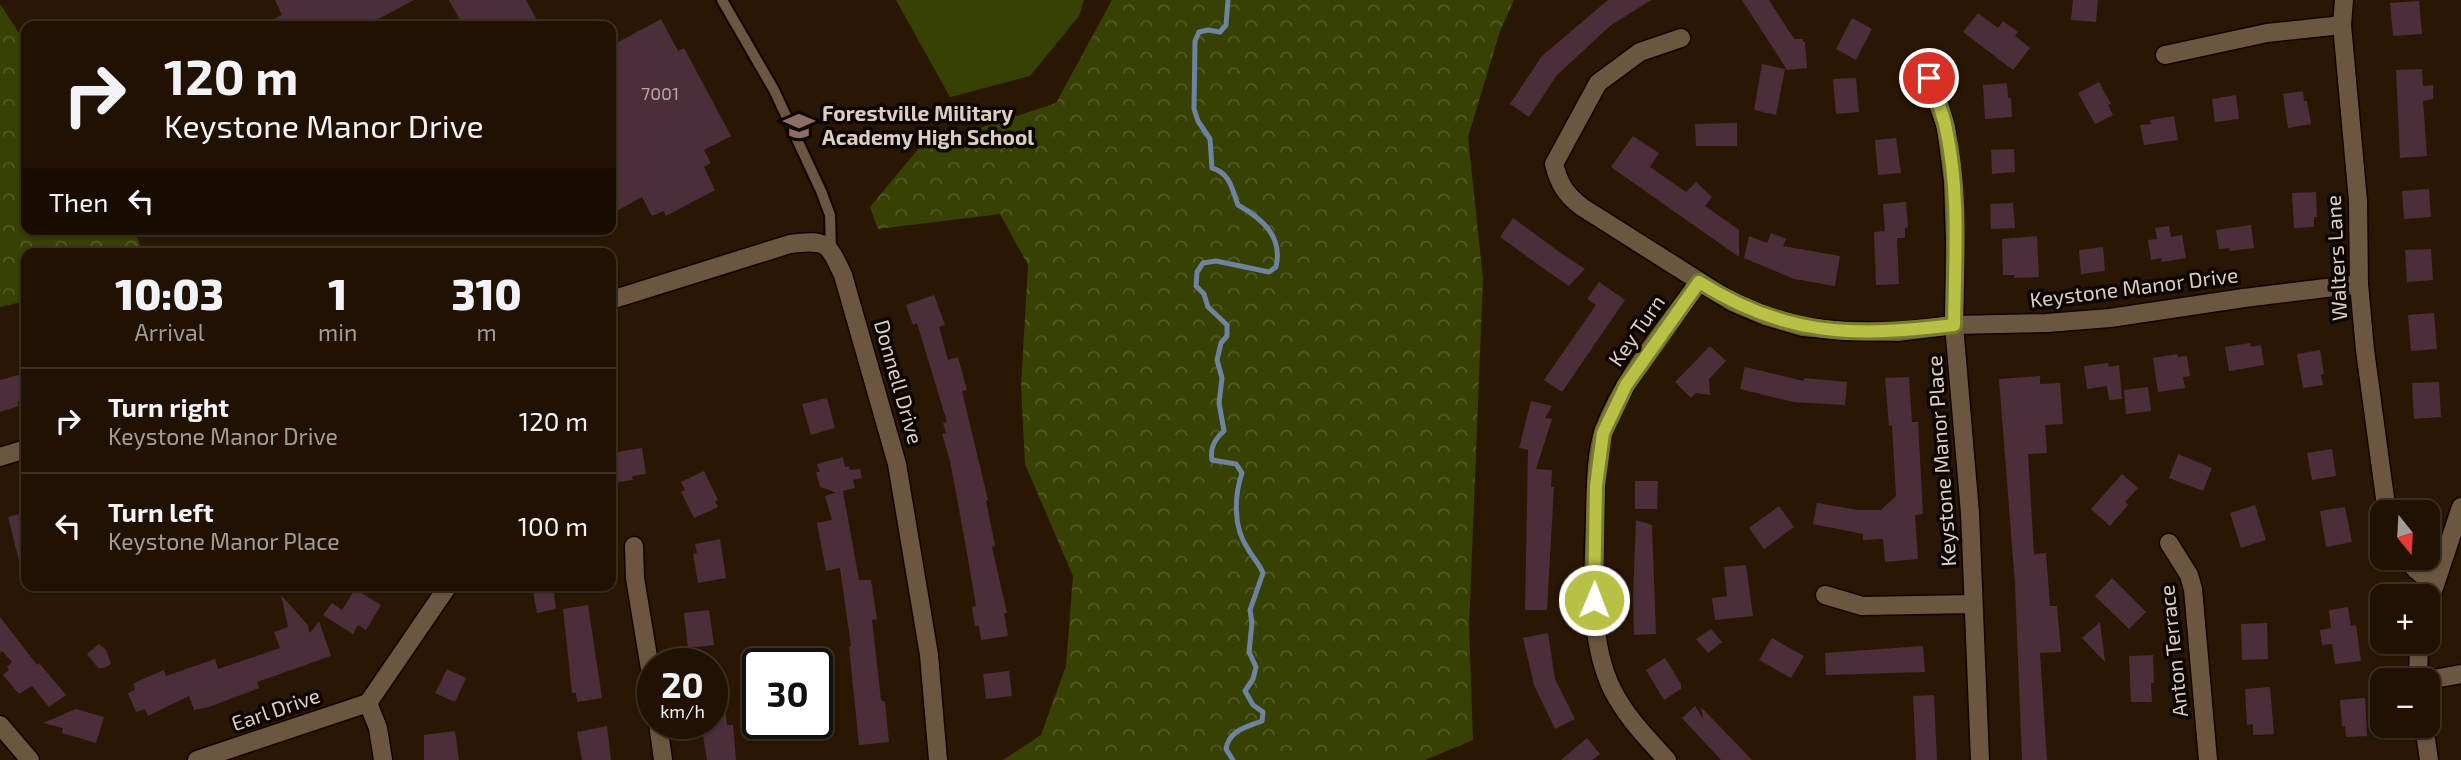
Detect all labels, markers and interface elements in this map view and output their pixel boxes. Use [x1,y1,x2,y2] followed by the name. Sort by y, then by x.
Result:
[164,46,298,105] text: 120 m
[1899,48,1959,108] pin
[49,49,140,140] icon: right
[1910,59,1948,97] icon: arrive
[641,82,679,104] house number: 7001
[822,100,1034,150] place label: Forestville Military Academy High School
[164,106,484,144] text: Keystone Manor Drive
[782,109,816,143] school or university icon: Forestville Military Academy High School
[122,182,160,220] icon: left
[49,186,108,217] text: Then
[2320,194,2351,322] street label: Walters Lane
[2028,261,2239,312] street label: Keystone Manor Drive
[115,268,224,318] text: 10:03
[328,268,347,318] text: 1
[452,268,522,318] text: 310
[1602,290,1669,371] street label: Key Turn
[870,317,929,447] street label: Donnell Drive
[135,318,205,346] text: Arrival
[318,318,357,346] text: min
[477,318,497,346] text: m
[1921,355,1960,567] street label: Keystone Manor Place
[108,391,229,422] text: Turn right
[49,402,87,440] icon: right
[519,405,588,436] text: 120 m
[108,422,338,450] text: Keystone Manor Drive
[108,496,214,527] text: Turn left
[2370,500,2440,570] north arrow
[2370,500,2440,738] map controls
[49,507,87,545] icon: left
[518,510,588,541] text: 100 m
[108,527,340,555] text: Keystone Manor Place
[1557,563,1631,637] position arrow
[2153,584,2192,718] street label: Anton Terrace
[2370,584,2440,654] button: +
[742,648,833,739] speed limit sign: 30
[661,663,704,705] text: 20
[2370,668,2440,738] button: −
[228,682,323,735] street label: Earl Drive
[660,700,705,722] text: km/h

